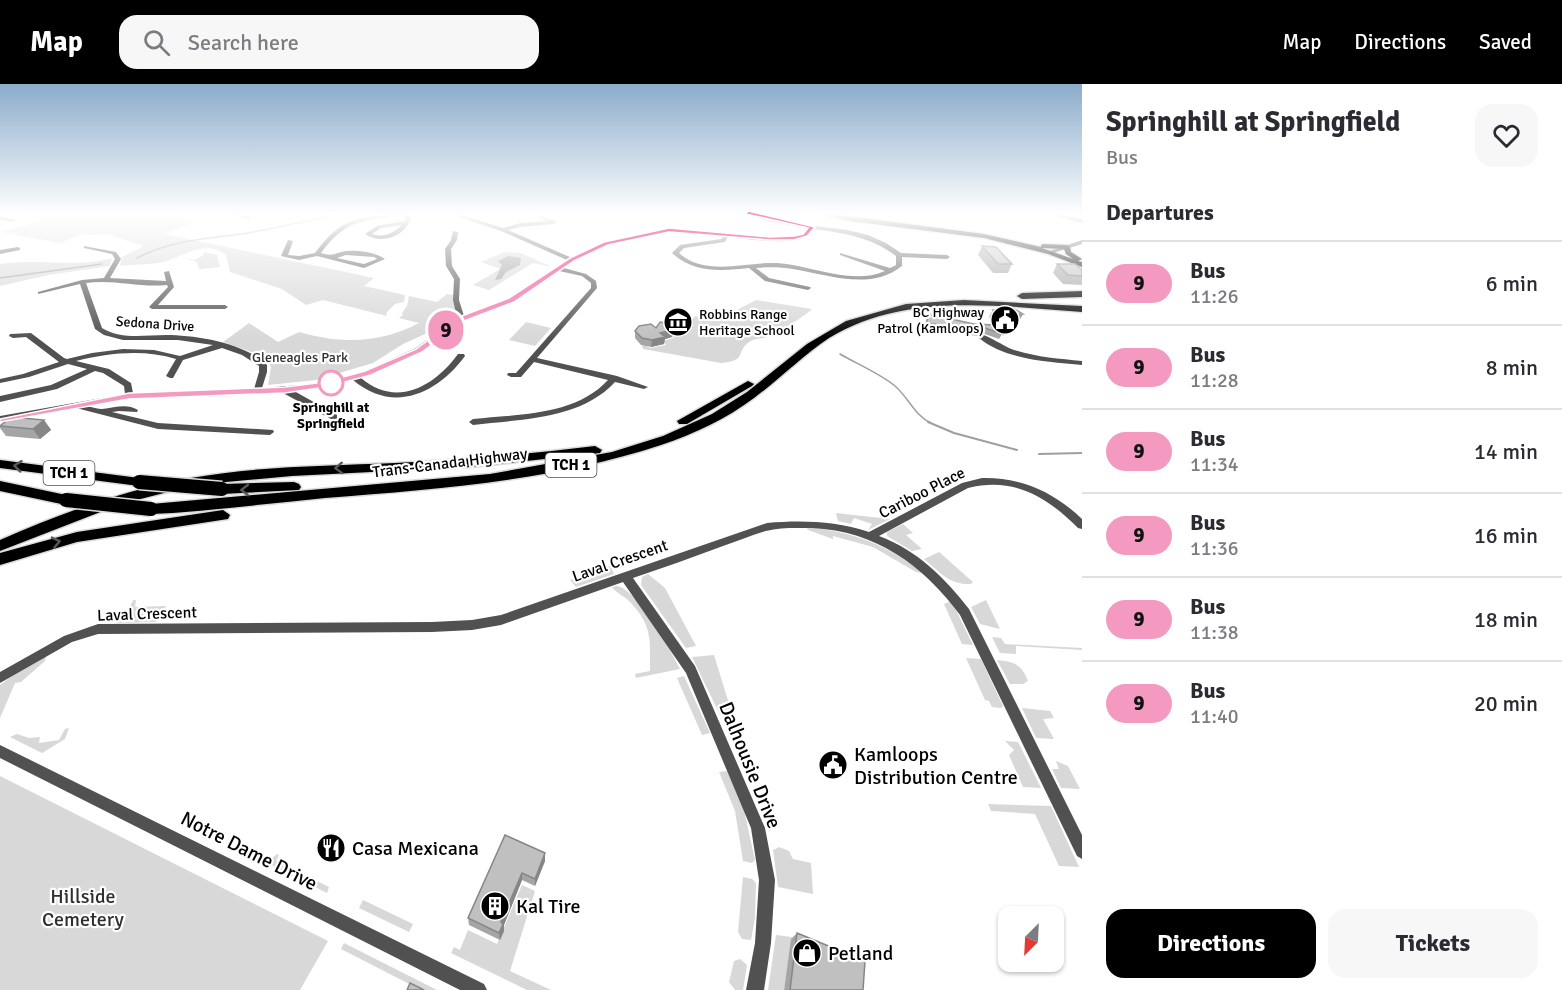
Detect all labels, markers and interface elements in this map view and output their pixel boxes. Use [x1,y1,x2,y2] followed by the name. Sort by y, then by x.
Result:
[119,15,539,69] search box
[30,25,83,59] text: Map
[140,26,173,59] icon: search
[188,29,299,56] text: Search here
[1283,29,1321,55] text: Map
[1354,29,1446,55] text: Directions
[1479,29,1532,55] text: Saved
[1475,104,1538,167] button: heart
[1106,105,1400,139] text: Springhill at Springfield
[1106,145,1138,170] text: Bus
[1106,199,1214,226] text: Departures
[1190,257,1225,284] text: Bus
[1133,270,1145,296] text: 9
[1486,270,1538,297] text: 6 min
[1190,284,1239,309] text: 11:26
[877,304,984,337] place label: BC Highway Patrol (Kamloops)
[989,304,1021,336] public building icon: BC Highway Patrol (Kamloops)
[662,306,694,338] museum icon: Robbins Range Heritage School
[699,306,795,339] place label: Robbins Range Heritage School
[426,310,466,350] line badge: 9
[115,313,195,335] street label: Sedona Drive
[440,317,452,343] text: 9
[1190,341,1225,368] text: Bus
[252,349,348,366] park label: Gleneagles Park
[1133,354,1145,380] text: 9
[1486,354,1538,381] text: 8 min
[1190,368,1239,393] text: 11:28
[318,370,344,396] marker: Springhill at Springfield
[293,399,370,432] place label: Springhill at Springfield
[1190,425,1225,452] text: Bus
[1133,438,1145,464] text: 9
[1474,438,1538,465] text: 14 min
[372,444,529,482] street label: Trans-Canada Highway
[1190,452,1239,477] text: 11:34
[546,453,596,477] road number: TCH 1
[14,461,23,473] one-way arrow
[44,461,94,485] road number: TCH 1
[334,462,343,475] one-way arrow
[876,463,968,523] street label: Cariboo Place
[241,484,250,496] one-way arrow
[1190,509,1225,536] text: Bus
[1133,522,1145,548] text: 9
[1474,522,1538,549] text: 16 min
[570,535,671,587] street label: Laval Crescent
[51,536,61,549] one-way arrow
[1190,536,1239,561] text: 11:36
[1190,593,1225,620] text: Bus
[97,602,198,626] street label: Laval Crescent
[1133,606,1145,632] text: 9
[1474,606,1538,633] text: 18 min
[1190,620,1239,645] text: 11:38
[1190,677,1225,704] text: Bus
[1133,690,1145,716] text: 9
[1474,690,1538,717] text: 20 min
[713,698,787,832] street label: Dalhousie Drive
[1190,704,1239,729] text: 11:40
[854,742,1018,790] place label: Kamloops Distribution Centre
[817,749,849,781] public building icon: Kamloops Distribution Centre
[176,806,322,896] street label: Notre Dame Drive
[315,832,347,864] restaurant icon: Casa Mexicana
[352,836,479,861] place label: Casa Mexicana
[42,884,125,932] park label: Hillside Cemetery
[479,890,511,922] building icon: Kal Tire
[516,894,581,919] place label: Kal Tire
[998,906,1064,972] north arrow
[998,906,1064,972] map controls
[1106,909,1316,978] button: Directions
[1328,909,1538,978] button: Tickets
[791,937,823,969] shop icon: Petland
[828,941,893,966] place label: Petland

